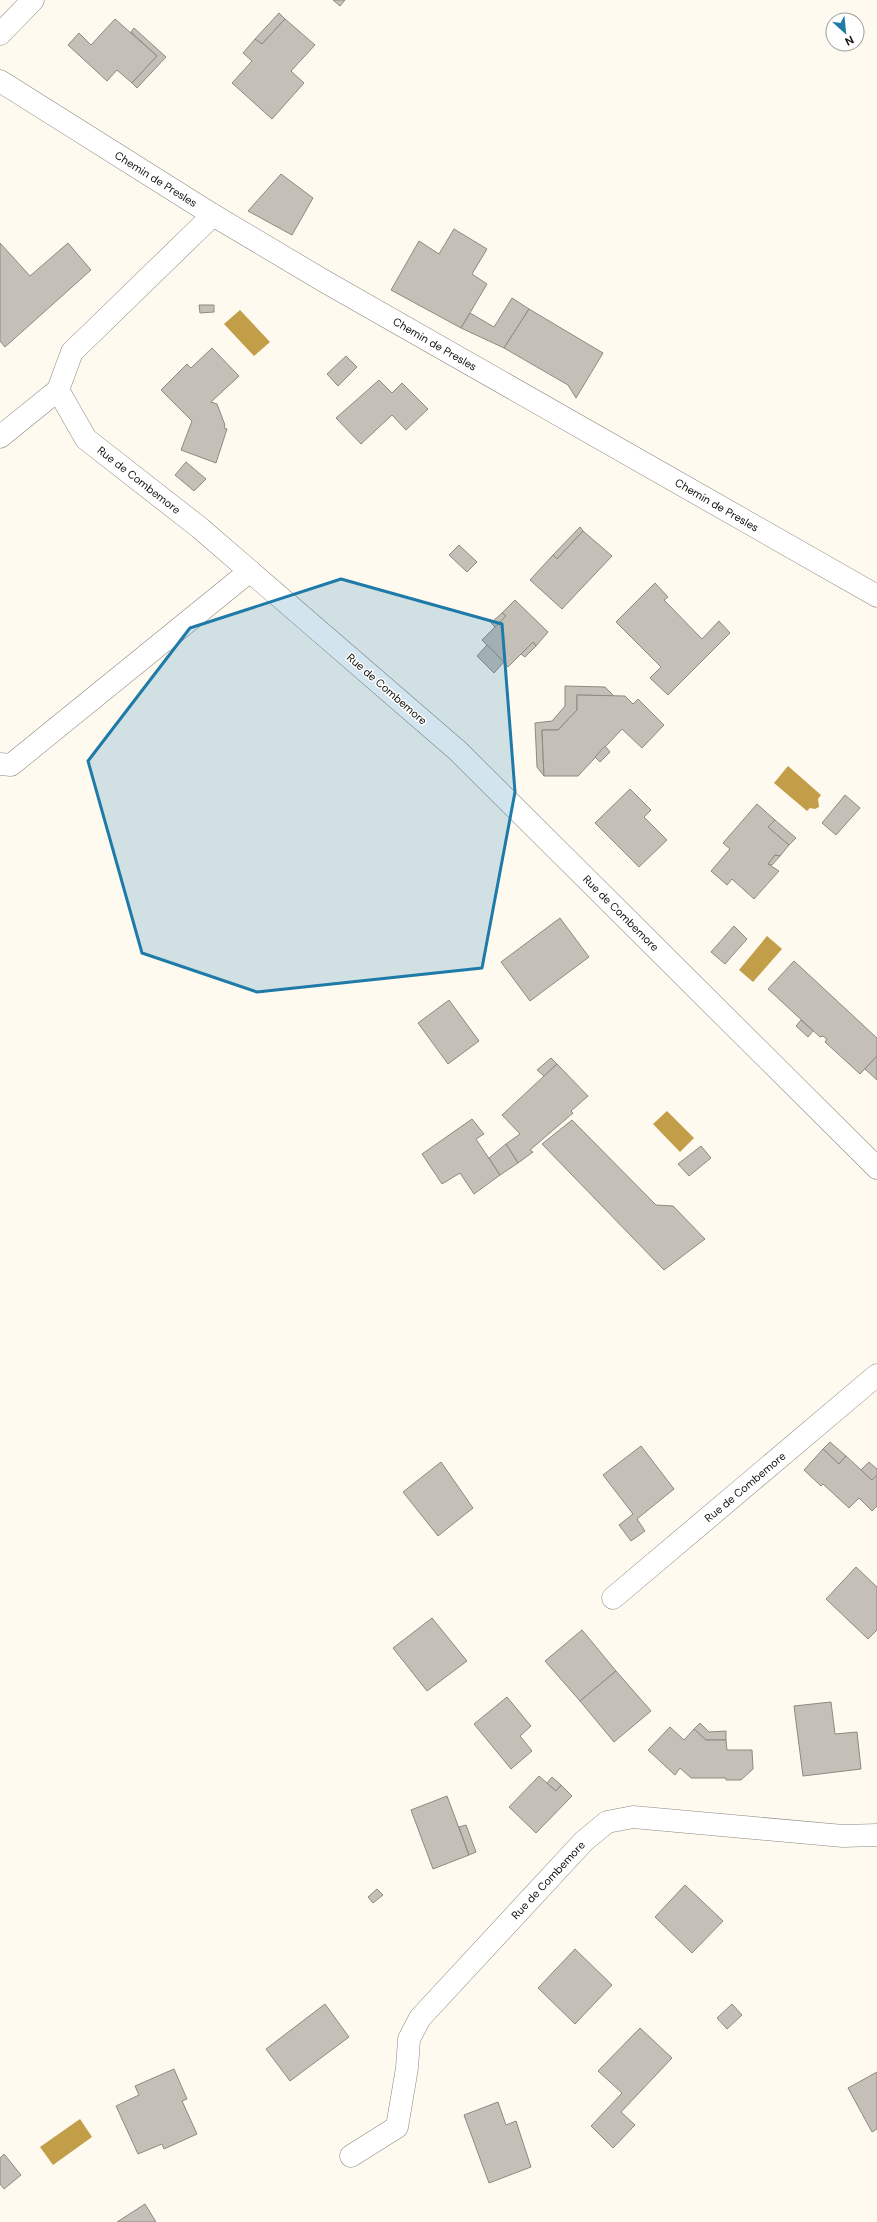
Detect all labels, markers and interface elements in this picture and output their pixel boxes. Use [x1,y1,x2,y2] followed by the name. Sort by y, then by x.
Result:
[825,12,865,52] north arrow
[843,33,856,49] text: N
[112,148,200,210] street label: Chemin de Presles
[391,314,479,374] street label: Chemin de Presles
[95,443,183,517] street label: Rue de Combemore
[673,475,761,535] street label: Chemin de Presles
[344,650,430,728] street label: Rue de Combemore
[580,872,662,954] street label: Rue de Combemore
[701,1449,789,1525] street label: Rue de Combemore
[508,1838,588,1922] street label: Rue de Combemore

